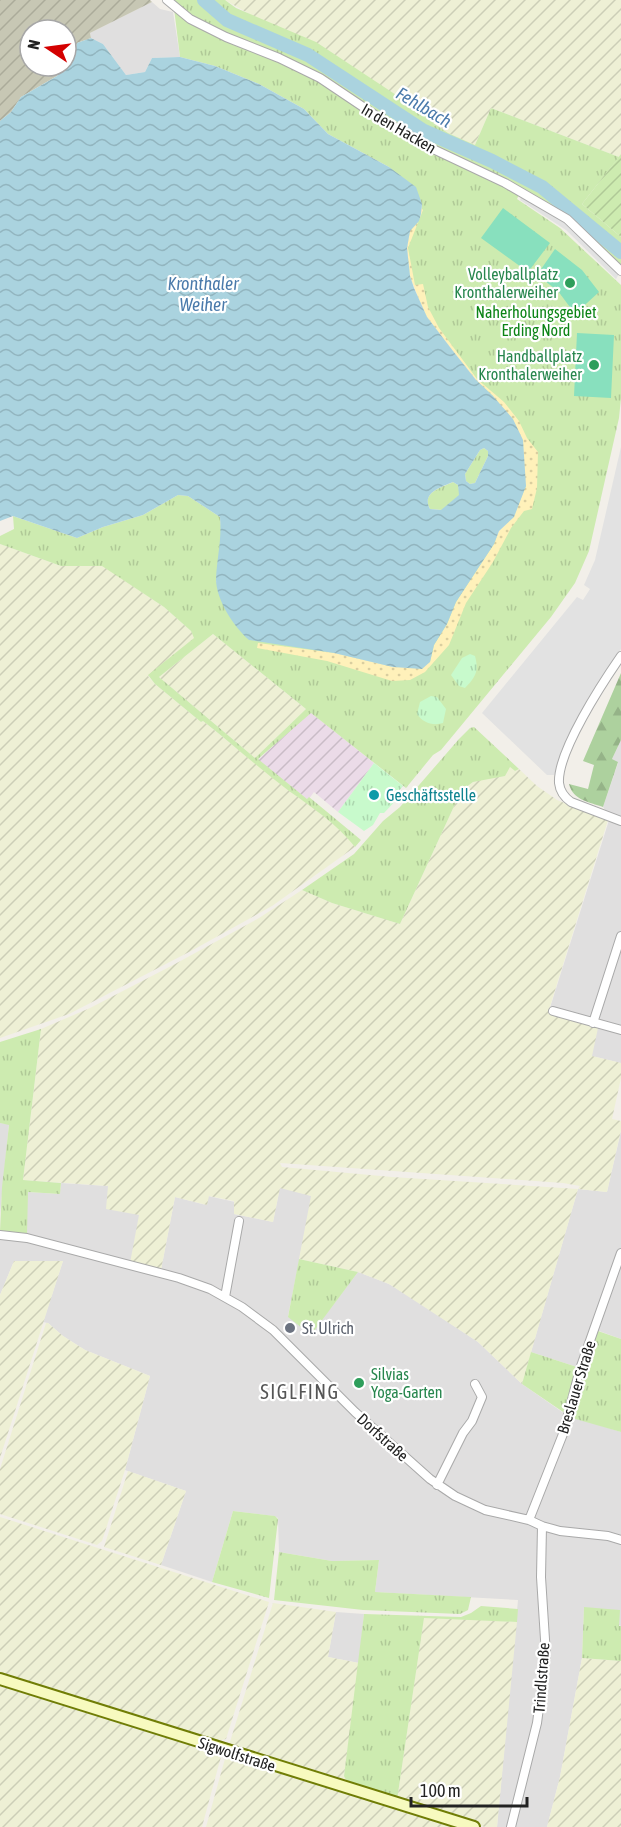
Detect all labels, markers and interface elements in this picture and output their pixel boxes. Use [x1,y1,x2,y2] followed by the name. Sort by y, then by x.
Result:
[18,18,78,78] north arrow
[24,38,43,51] text: N
[393,82,456,132] water label: Fehlbach
[358,99,440,157] street label: In den Hacken
[454,265,558,301] place label: Volleyballplatz Kronthalerweiher
[167,273,239,315] water label: Kronthaler Weiher
[563,276,577,290] marker: Volleyballplatz Kronthalerweiher
[475,303,597,340] park label: Naherholungsgebiet Erding Nord
[478,347,582,383] place label: Handballplatz Kronthalerweiher
[587,358,601,372] marker: Handballplatz Kronthalerweiher
[386,786,476,804] place label: Geschäftsstelle
[367,788,381,802] marker: Geschäftsstelle
[302,1319,354,1337] place label: St. Ulrich
[283,1321,297,1335] marker: St. Ulrich
[553,1338,599,1436] street label: Breslauer Straße
[371,1365,443,1402] place label: Silvias Yoga-Garten
[352,1376,366,1390] marker: Silvias Yoga-Garten
[260,1380,340,1403] district label: SIGLFING
[354,1409,412,1465] street label: Dorfstraße
[530,1642,552,1714] street label: Trindlstraße
[196,1733,278,1776] street label: Sigwolfstraße
[411,1770,526,1808] scale bar
[420,1780,461,1801] text: 100 m

